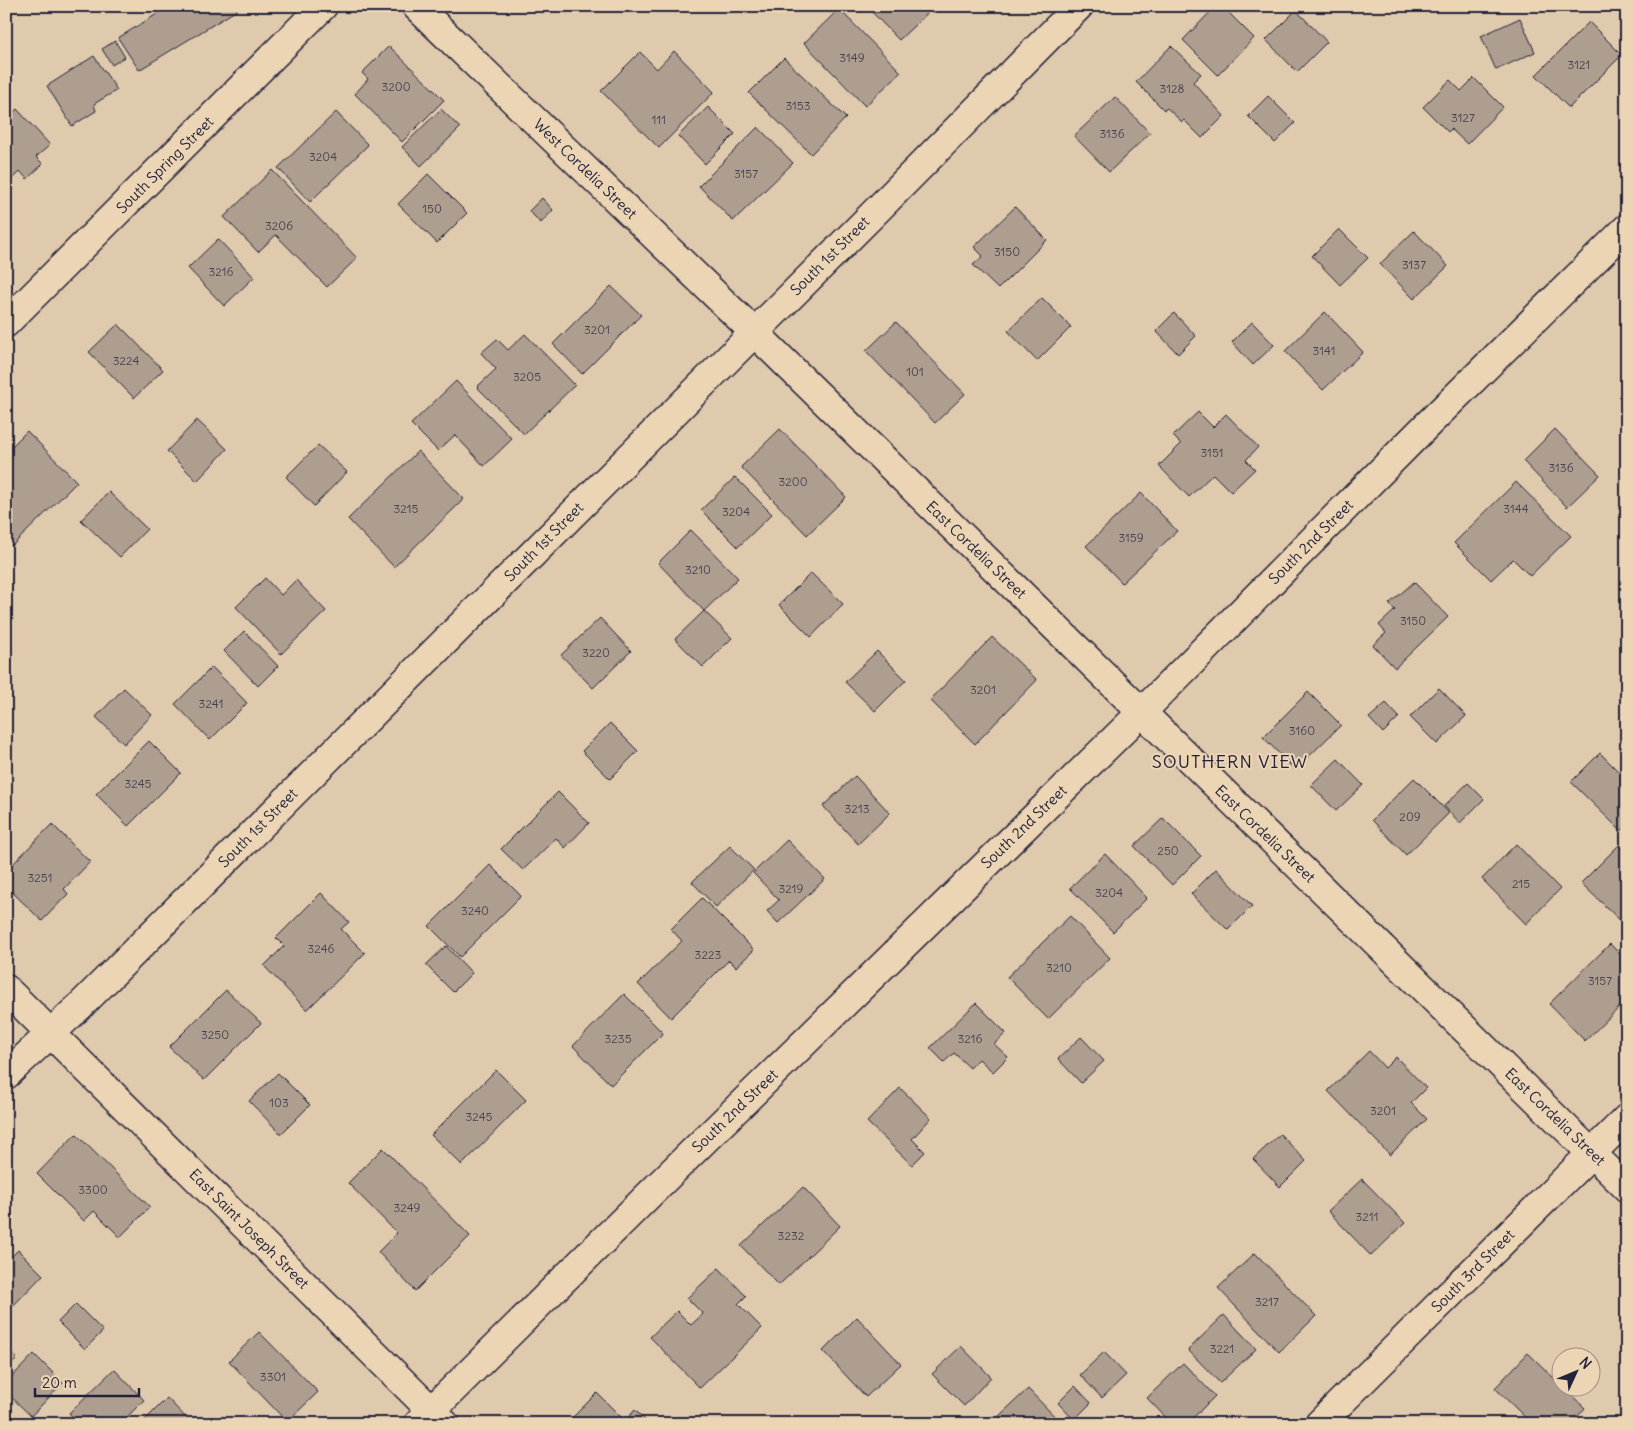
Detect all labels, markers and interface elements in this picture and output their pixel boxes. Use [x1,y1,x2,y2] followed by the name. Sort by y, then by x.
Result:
[839,50,865,65] house number: 3149
[1568,57,1590,72] house number: 3121
[381,79,411,94] house number: 3200
[1160,81,1185,96] house number: 3128
[785,98,811,113] house number: 3153
[1451,110,1475,125] house number: 3127
[112,112,217,217] street label: South Spring Street
[652,112,666,127] house number: 111
[530,114,641,223] street label: West Cordelia Street
[1099,126,1125,141] house number: 3136
[309,149,337,164] house number: 3204
[734,166,758,181] house number: 3157
[422,201,442,216] house number: 150
[786,212,873,299] street label: South 1st Street
[265,218,293,233] house number: 3206
[994,244,1020,259] house number: 3150
[1402,257,1426,272] house number: 3137
[208,264,234,279] house number: 3216
[584,322,610,337] house number: 3201
[1312,343,1336,358] house number: 3141
[113,353,139,368] house number: 3224
[906,364,924,379] house number: 101
[513,369,541,384] house number: 3205
[1200,445,1224,460] house number: 3151
[1548,460,1574,475] house number: 3136
[778,474,808,489] house number: 3200
[1264,495,1357,588] street label: South 2nd Street
[922,497,1031,602] street label: East Cordelia Street
[500,498,587,585] street label: South 1st Street
[393,501,419,516] house number: 3215
[1503,501,1529,516] house number: 3144
[722,504,750,519] house number: 3204
[1118,530,1144,545] house number: 3159
[685,562,711,577] house number: 3210
[1400,613,1426,628] house number: 3150
[582,645,610,660] house number: 3220
[970,682,996,697] house number: 3201
[199,696,223,711] house number: 3241
[1289,723,1315,738] house number: 3160
[1152,750,1308,773] district label: SOUTHERN VIEW
[124,776,152,791] house number: 3245
[977,781,1071,872] street label: South 2nd Street
[1211,781,1320,886] street label: East Cordelia Street
[214,784,301,871] street label: South 1st Street
[845,801,870,816] house number: 3213
[1399,809,1421,824] house number: 209
[1157,843,1179,858] house number: 250
[27,870,53,885] house number: 3251
[1512,876,1530,891] house number: 215
[778,881,804,896] house number: 3219
[1095,885,1123,900] house number: 3204
[461,903,489,918] house number: 3240
[307,941,335,956] house number: 3246
[695,947,722,962] house number: 3223
[1046,960,1072,975] house number: 3210
[1588,973,1612,988] house number: 3157
[201,1027,229,1042] house number: 3250
[604,1031,632,1046] house number: 3235
[957,1031,983,1046] house number: 3216
[1501,1064,1610,1169] street label: East Cordelia Street
[688,1065,782,1156] street label: South 2nd Street
[269,1095,289,1110] house number: 103
[1370,1103,1396,1118] house number: 3201
[465,1109,493,1124] house number: 3245
[185,1165,313,1293] street label: East Saint Joseph Street
[78,1182,108,1197] house number: 3300
[393,1200,421,1215] house number: 3249
[1356,1209,1378,1224] house number: 3211
[1427,1225,1518,1316] street label: South 3rd Street
[778,1228,805,1243] house number: 3232
[1255,1294,1279,1309] house number: 3217
[1210,1341,1234,1356] house number: 3221
[1550,1348,1600,1398] north arrow
[1576,1353,1595,1373] text: N
[35,1365,139,1397] scale bar
[260,1369,286,1384] house number: 3301
[42,1373,77,1392] text: 20 m

